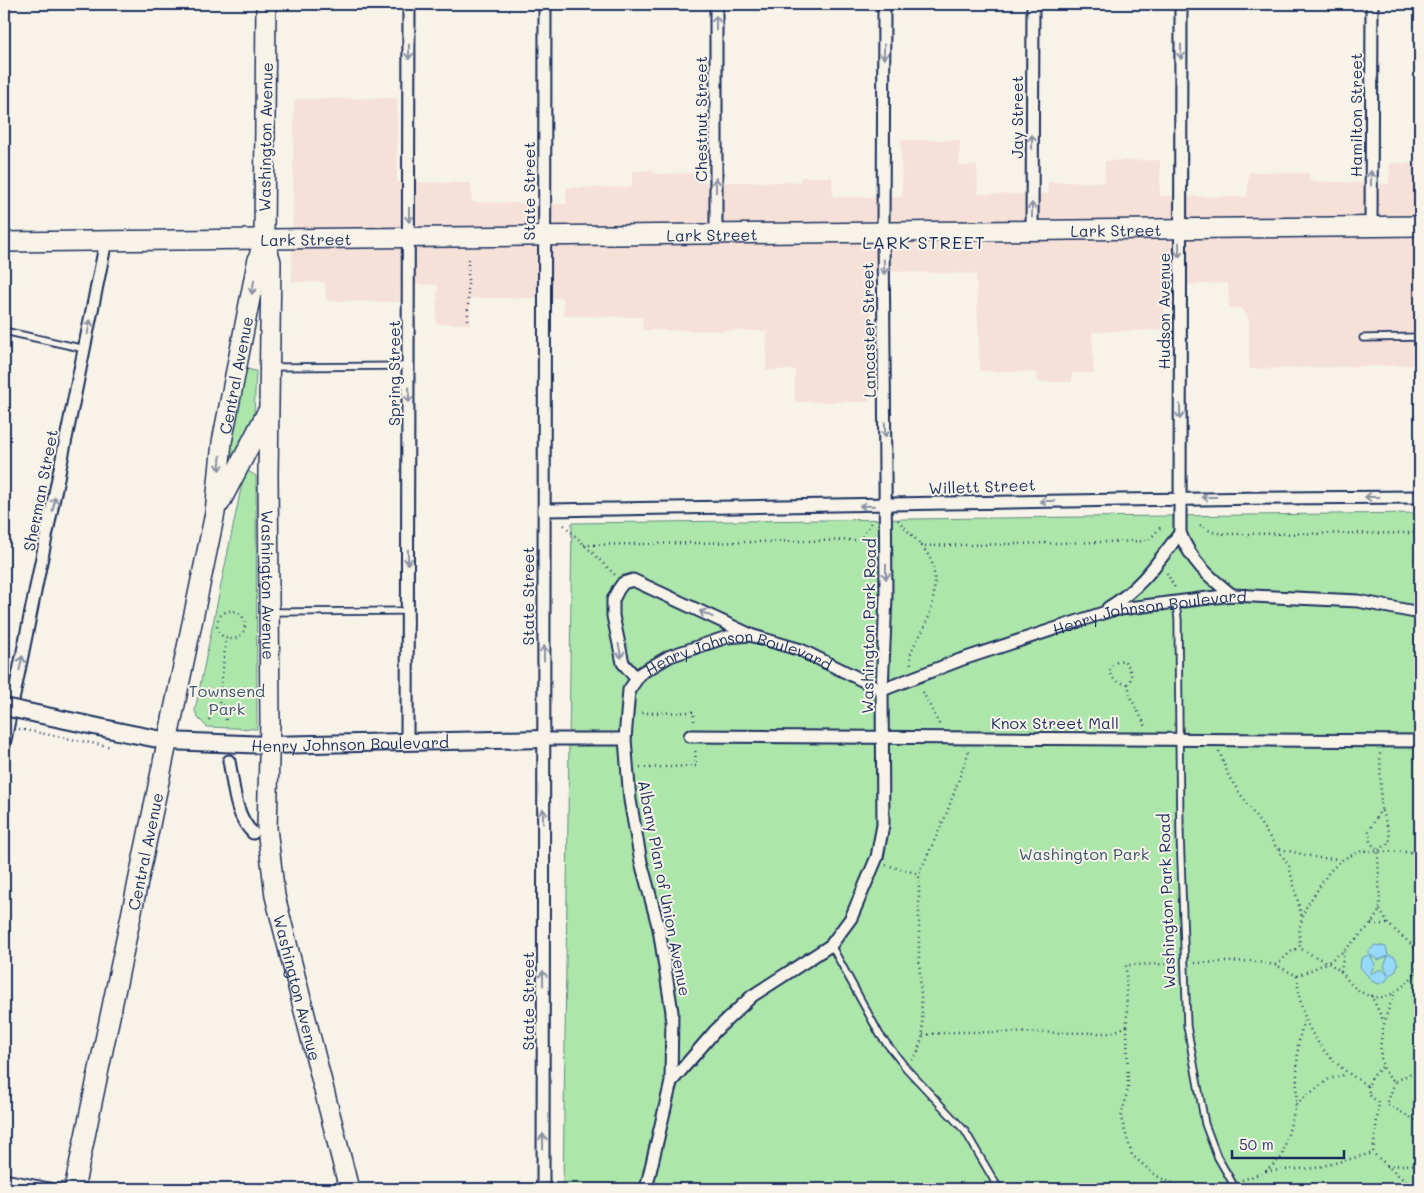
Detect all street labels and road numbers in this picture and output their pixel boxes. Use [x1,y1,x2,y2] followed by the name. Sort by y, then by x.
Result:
[1345,53,1366,177] street label: Hamilton Street
[690,56,711,182] street label: Chestnut Street
[253,62,277,212] street label: Washington Avenue
[1006,75,1027,159] street label: Jay Street
[518,141,539,241] street label: State Street
[1070,218,1162,240] street label: Lark Street
[666,223,758,245] street label: Lark Street
[260,228,352,250] street label: Lark Street
[1153,253,1174,369] street label: Hudson Avenue
[856,262,880,398] street label: Lancaster Street
[213,314,257,436] street label: Central Avenue
[383,320,404,426] street label: Spring Street
[18,427,62,553] street label: Sherman Street
[928,474,1036,498] street label: Willett Street
[258,510,280,660] street label: Washington Avenue
[856,538,880,714] street label: Washington Park Road
[517,546,538,646] street label: State Street
[1050,584,1247,639] street label: Henry Johnson Boulevard
[640,658,838,684] street label: Henry Johnson Boulevard
[991,712,1119,733] street label: Knox Street Mall
[251,731,449,756] street label: Henry Johnson Boulevard
[634,778,696,998] street label: Albany Plan of Union Avenue
[122,790,167,912] street label: Central Avenue
[1152,813,1180,989] street label: Washington Park Road
[270,912,327,1063] street label: Washington Avenue
[517,951,538,1051] street label: State Street

